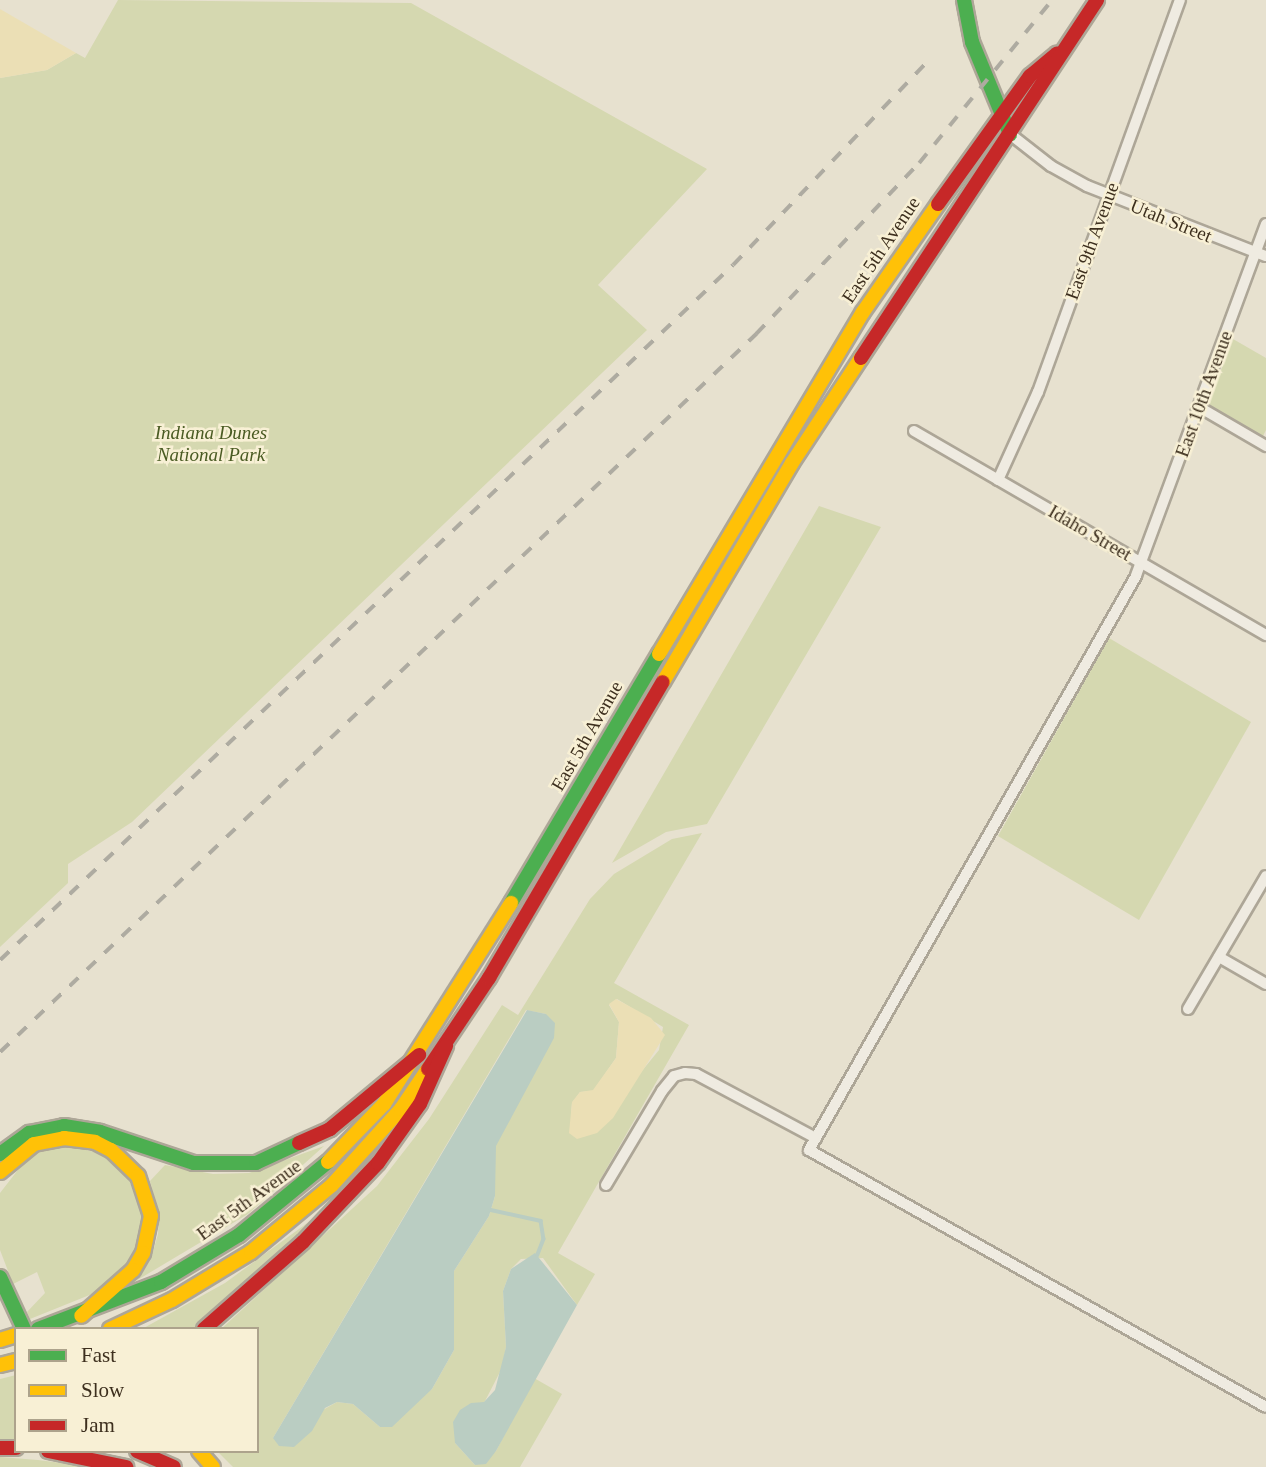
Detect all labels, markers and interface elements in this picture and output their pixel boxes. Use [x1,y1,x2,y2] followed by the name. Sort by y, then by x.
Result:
[1060,179,1124,303] street label: East 9th Avenue
[837,192,925,308] street label: East 5th Avenue
[1127,194,1215,248] street label: Utah Street
[1170,327,1238,461] street label: East 10th Avenue
[155,422,267,466] park label: Indiana Dunes National Park
[1044,500,1136,566] street label: Idaho Street
[546,677,628,795] street label: East 5th Avenue
[192,1154,306,1246] street label: East 5th Avenue
[14,1327,259,1453] legend
[81,1343,116,1367] text: Fast
[81,1378,124,1402] text: Slow
[81,1413,115,1437] text: Jam

